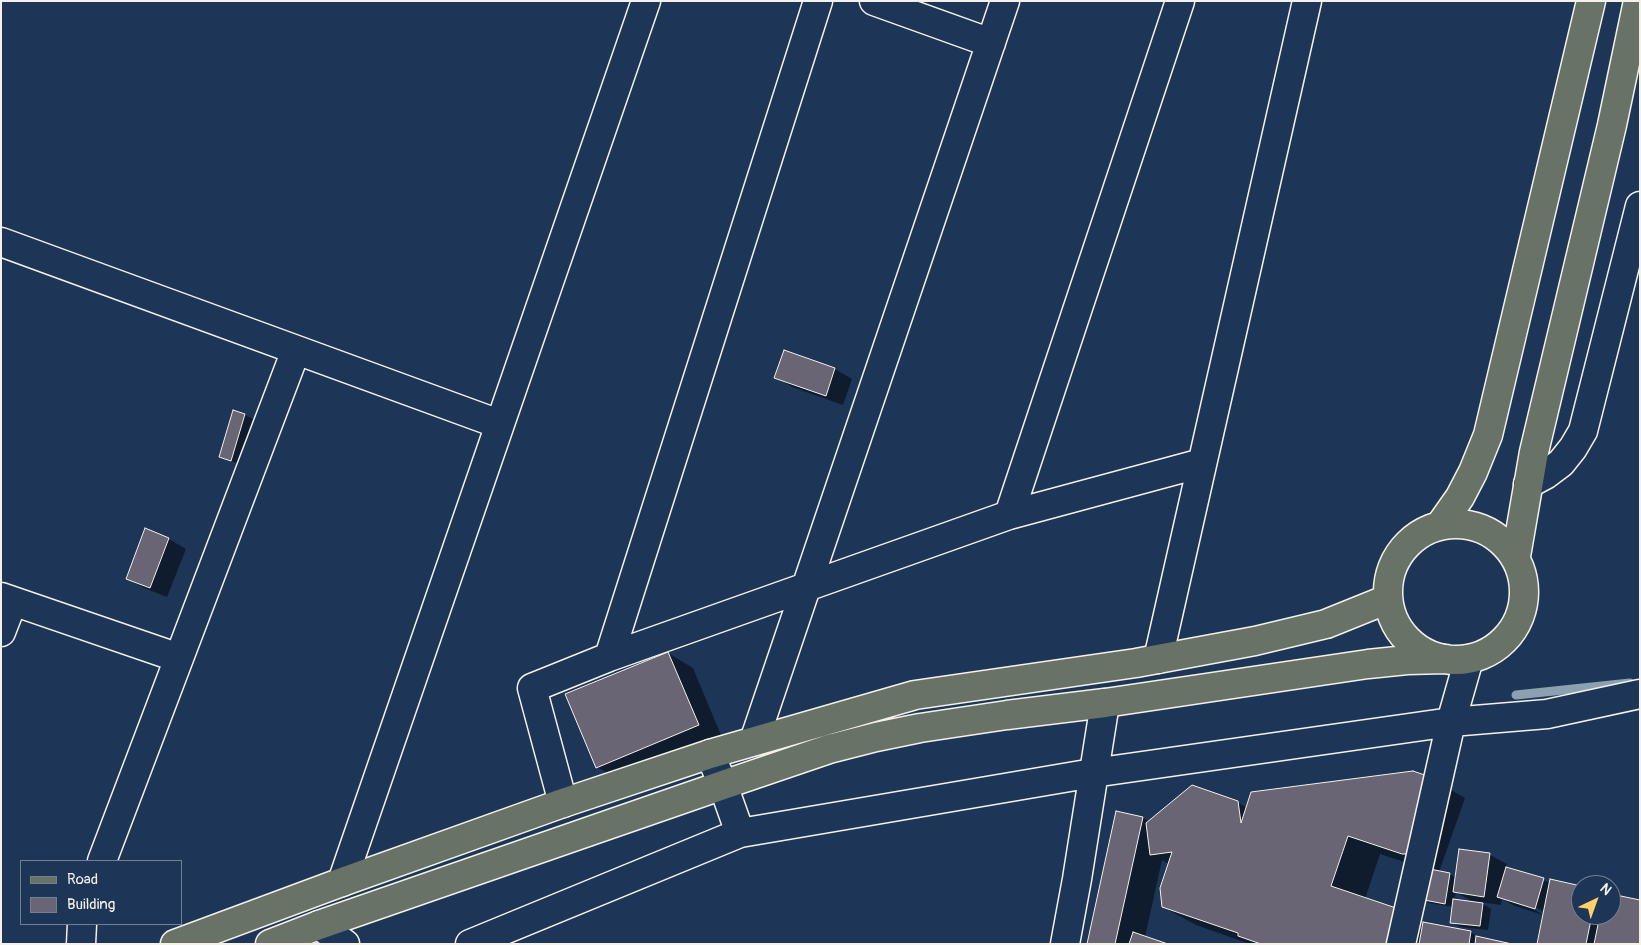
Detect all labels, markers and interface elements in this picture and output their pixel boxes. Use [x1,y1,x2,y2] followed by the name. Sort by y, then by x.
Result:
[20,860,182,925] legend
[67,870,98,889] text: Road
[1571,875,1621,925] north arrow
[1596,880,1615,899] text: N
[67,895,115,914] text: Building

